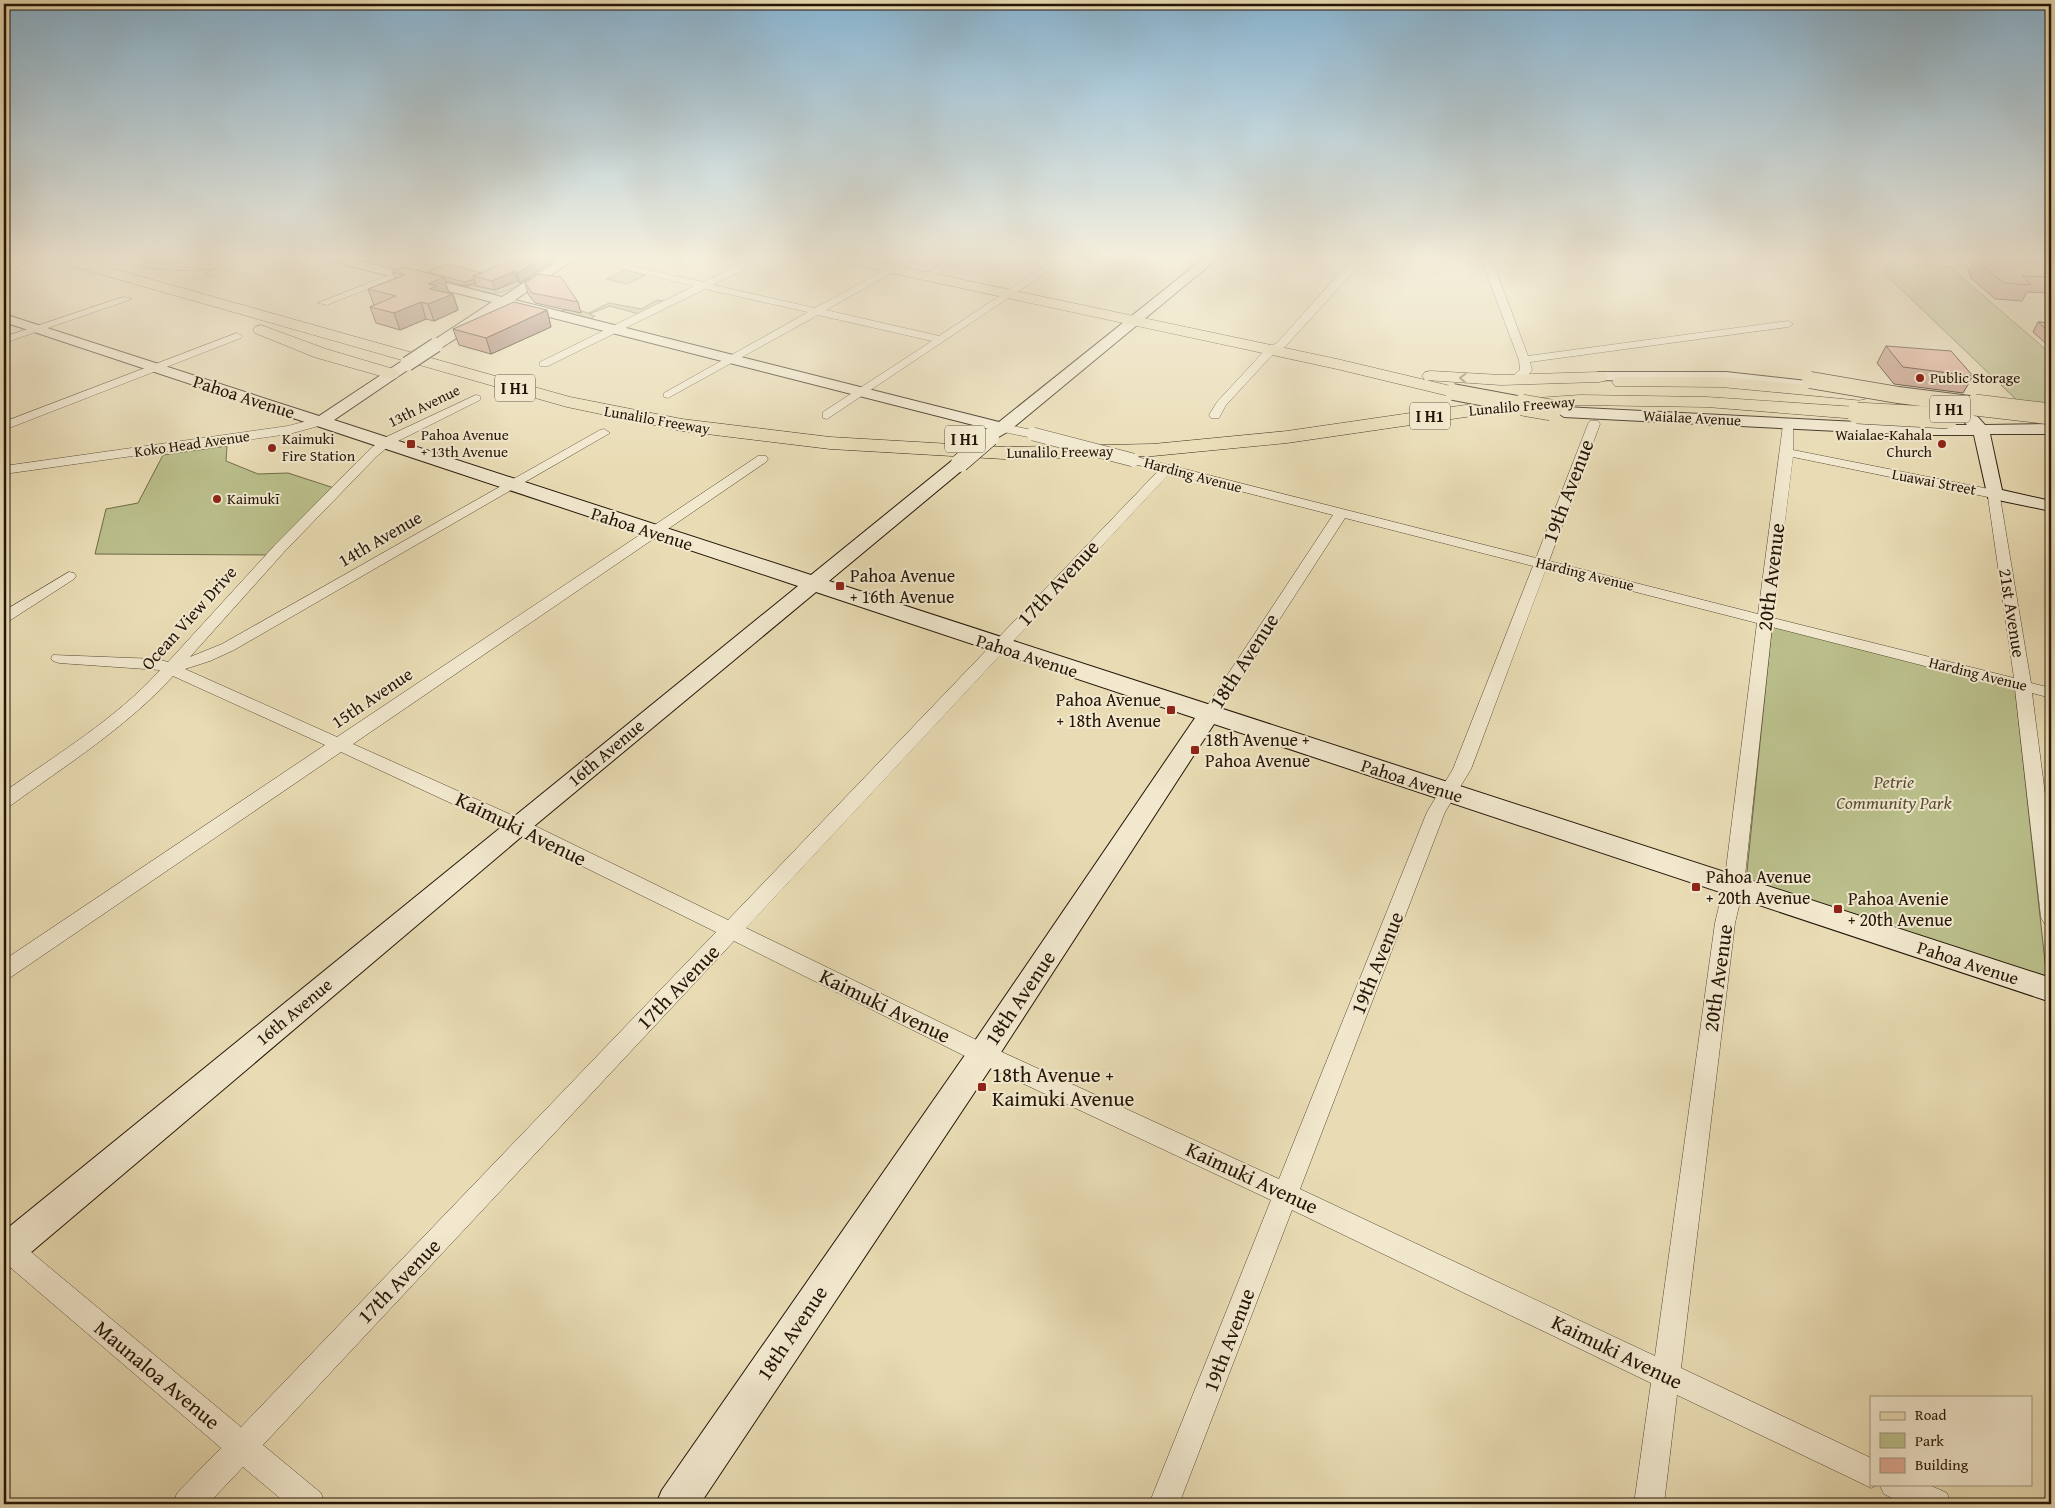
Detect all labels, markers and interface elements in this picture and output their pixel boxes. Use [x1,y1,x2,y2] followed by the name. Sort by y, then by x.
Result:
[190,367,298,426] street label: Pahoa Avenue
[1930,367,2020,388] place label: Public Storage
[1914,372,1926,384] marker: Public Storage
[1459,373,1467,384] one-way arrow
[495,374,535,402] road number: I H1
[384,379,463,432] street label: 13th Avenue
[1468,390,1577,421] street label: Lunalilo Freeway
[1930,396,1970,422] road number: I H1
[603,400,712,439] street label: Lunalilo Freeway
[1410,402,1450,430] road number: I H1
[1642,404,1742,431] street label: Waialae Avenue
[421,424,509,462] place label: Pahoa Avenue + 13th Avenue
[1835,424,1933,462] place label: Waialae-Kahala Church
[133,425,251,462] street label: Koko Head Avenue
[945,426,985,452] road number: I H1
[282,428,356,466] place label: Kaimuki Fire Station
[1534,434,1602,547] street label: 19th Avenue
[405,438,417,450] marker: Pahoa Avenue + 13th Avenue
[1936,438,1948,450] marker: Waialae-Kahala Church
[1006,440,1114,463] street label: Lunalilo Freeway
[266,442,278,454] marker: Kaimuki Fire Station
[1142,451,1244,498] street label: Harding Avenue
[1890,463,1979,500] street label: Luawai Street
[227,488,280,509] place label: Kaimukī
[211,493,223,505] marker: Kaimukī
[588,499,696,558] street label: Pahoa Avenue
[333,504,427,574] street label: 14th Avenue
[1749,521,1793,633] street label: 20th Avenue
[1009,532,1106,633] street label: 17th Avenue
[1534,551,1636,596] street label: Harding Avenue
[134,559,243,676] street label: Ocean View Drive
[850,562,955,610] place label: Pahoa Avenue + 16th Avenue
[1992,566,2033,660] street label: 21st Avenue
[834,580,846,592] marker: Pahoa Avenue + 16th Avenue
[1201,607,1286,715] street label: 18th Avenue
[973,626,1081,685] street label: Pahoa Avenue
[1927,651,2029,696] street label: Harding Avenue
[326,660,418,735] street label: 15th Avenue
[1056,686,1161,734] place label: Pahoa Avenue + 18th Avenue
[1165,704,1177,716] marker: Pahoa Avenue + 18th Avenue
[561,712,650,793] street label: 16th Avenue
[1205,726,1310,774] place label: 18th Avenue + Pahoa Avenue
[1189,744,1201,756] marker: 18th Avenue + Pahoa Avenue
[1358,751,1466,810] street label: Pahoa Avenue
[1836,768,1953,816] park label: Petrie Community Park
[450,783,592,874] street label: Kaimuki Avenue
[1706,863,1811,911] place label: Pahoa Avenue + 20th Avenue
[1690,881,1702,893] marker: Pahoa Avenue + 20th Avenue
[1848,885,1952,933] place label: Pahoa Avenie + 20th Avenue
[1832,903,1844,915] marker: Pahoa Avenie + 20th Avenue
[1342,907,1411,1019] street label: 19th Avenue
[1695,922,1740,1034] street label: 20th Avenue
[1914,933,2022,992] street label: Pahoa Avenue
[629,937,727,1036] street label: 17th Avenue
[976,944,1063,1051] street label: 18th Avenue
[814,960,956,1051] street label: Kaimuki Avenue
[249,971,338,1052] street label: 16th Avenue
[992,1059,1135,1114] place label: 18th Avenue + Kaimuki Avenue
[976,1081,988,1093] marker: 18th Avenue + Kaimuki Avenue
[1181,1133,1323,1222] street label: Kaimuki Avenue
[350,1231,448,1330] street label: 17th Avenue
[748,1279,835,1386] street label: 18th Avenue
[1195,1283,1263,1396] street label: 19th Avenue
[1546,1306,1688,1397] street label: Kaimuki Avenue
[88,1313,227,1437] street label: Maunaloa Avenue
[1870,1396,2032,1486] legend
[1915,1404,1946,1425] text: Road
[1915,1430,1944,1451] text: Park
[1915,1454,1969,1475] text: Building

